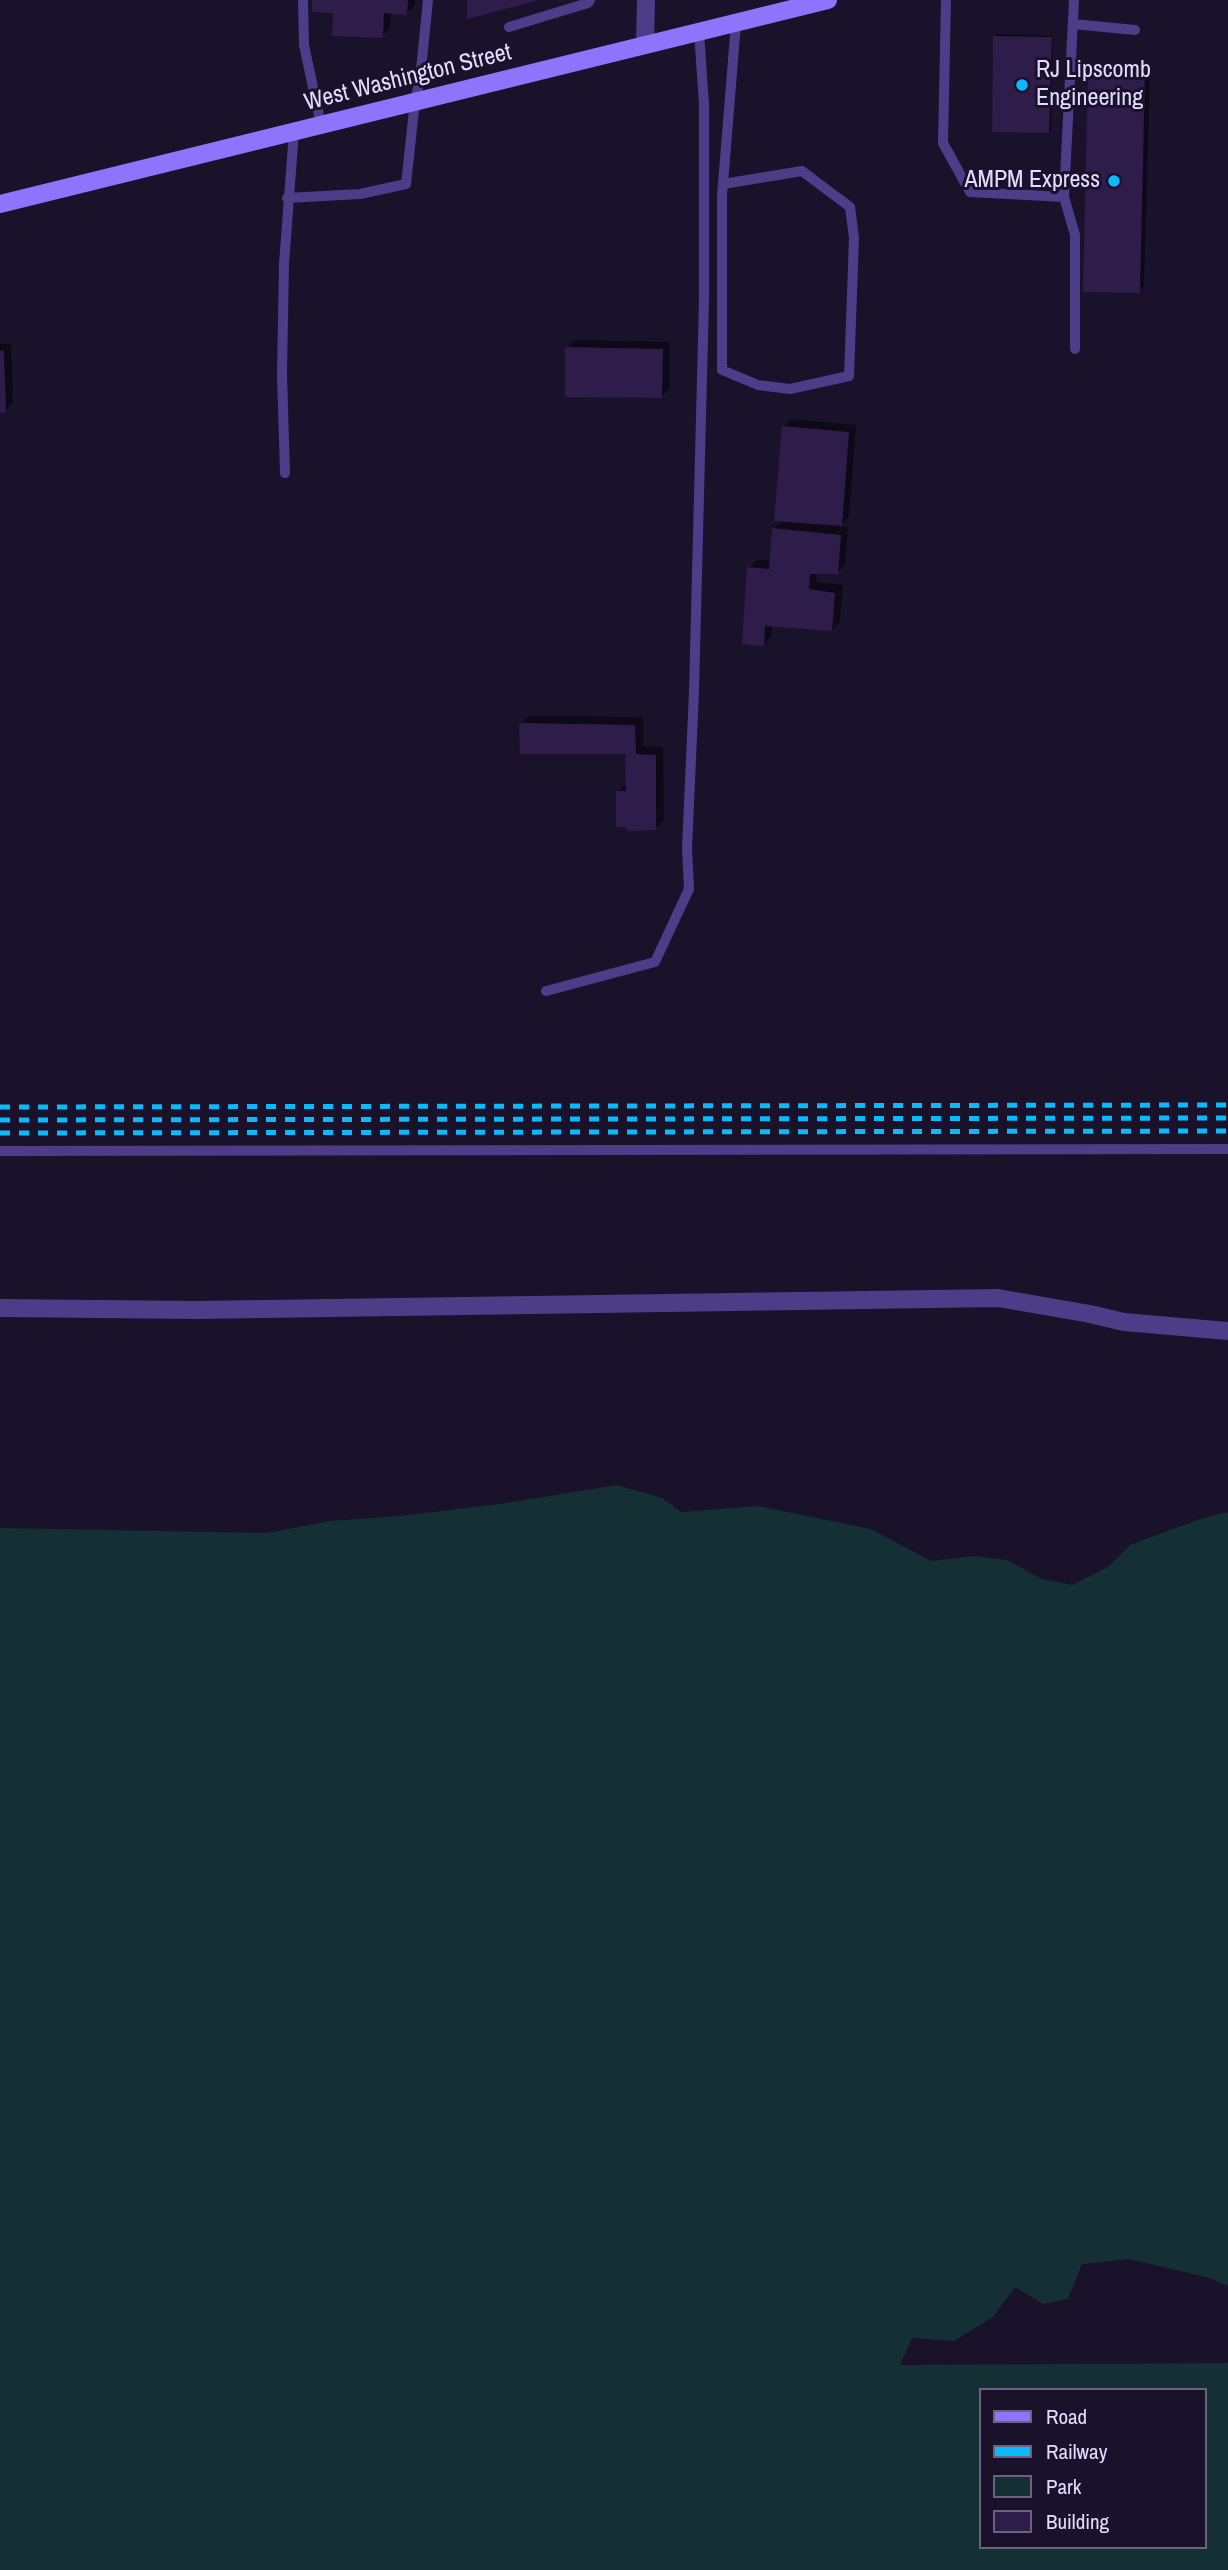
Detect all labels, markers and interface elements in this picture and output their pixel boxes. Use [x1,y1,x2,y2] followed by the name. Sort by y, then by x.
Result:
[302,38,514,118] street label: West Washington Street
[1036,57,1151,113] place label: RJ Lipscomb Engineering
[1014,77,1030,93] marker: RJ Lipscomb Engineering
[964,167,1100,195] place label: AMPM Express
[1106,173,1122,189] marker: AMPM Express
[979,2388,1207,2549] legend
[1046,2402,1087,2431] text: Road
[1046,2437,1107,2466] text: Railway
[1046,2472,1081,2501] text: Park
[1046,2507,1109,2536] text: Building

